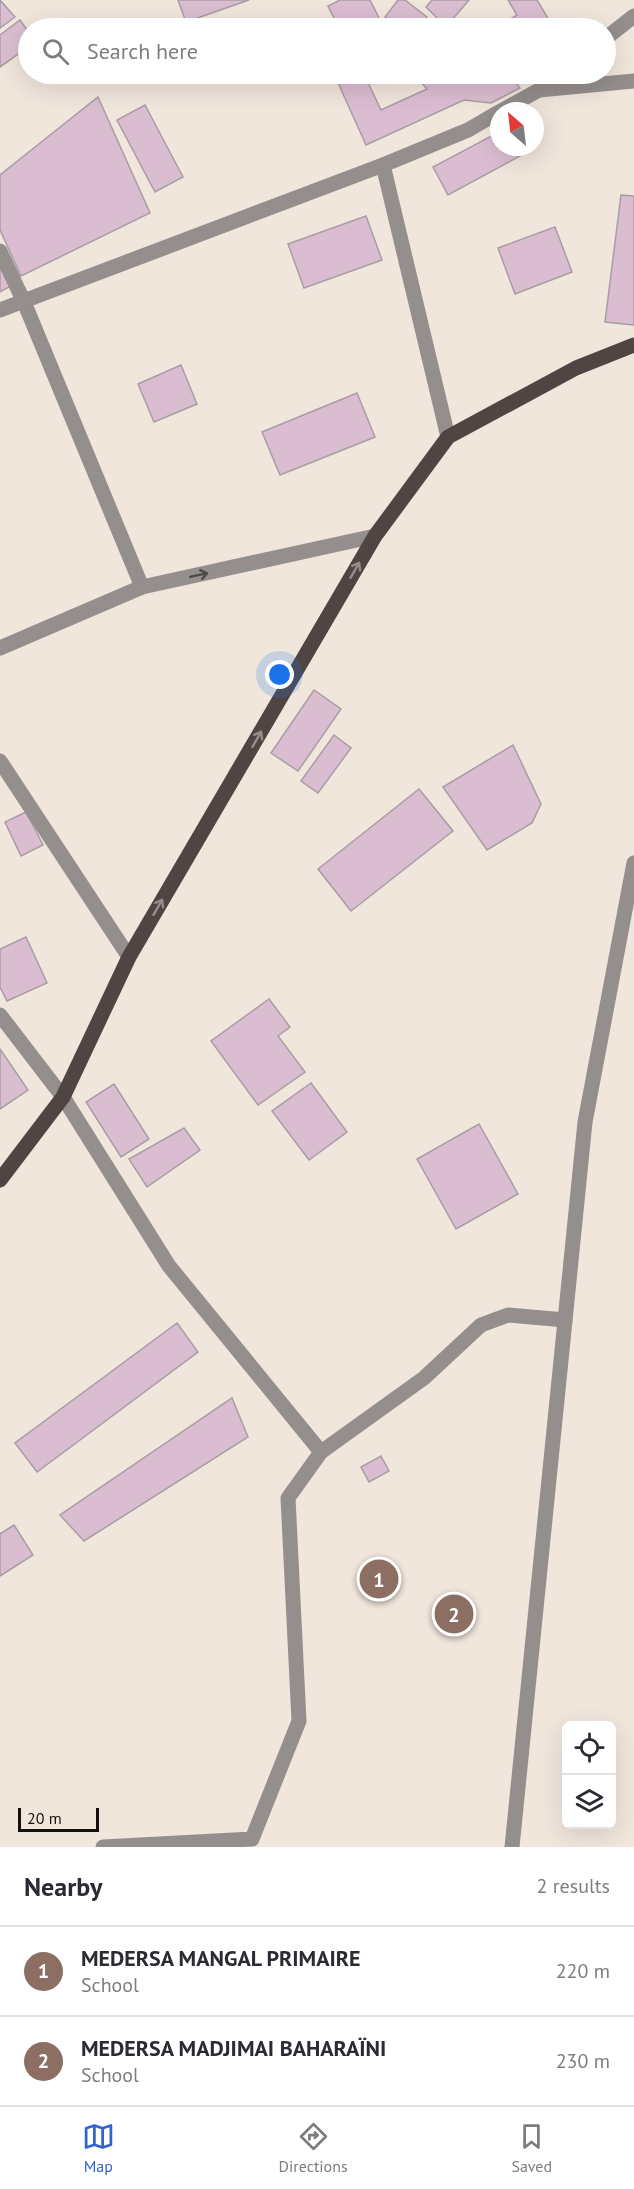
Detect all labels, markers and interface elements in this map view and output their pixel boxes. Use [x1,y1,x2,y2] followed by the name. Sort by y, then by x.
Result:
[18,18,616,84] search box
[39,35,72,68] icon: search
[87,37,198,65] text: Search here
[490,102,544,156] north arrow
[349,562,361,579] one-way arrow
[189,568,208,580] one-way arrow
[265,660,294,689] your location
[251,731,263,748] one-way arrow
[152,899,164,916] one-way arrow
[360,1556,398,1602] pin: 1
[434,1592,474,1636] pin: 2
[562,1721,616,1829] map controls
[562,1721,616,1775] button: locate
[562,1775,616,1829] button: layers
[18,1805,99,1832] scale bar
[27,1808,62,1828] text: 20 m
[24,1870,102,1903] text: Nearby
[537,1873,610,1899] text: 2 results
[81,1944,360,1972] text: MEDERSA MANGAL PRIMAIRE
[38,1958,49,1984] text: 1
[556,1958,610,1984] text: 220 m
[81,1972,139,1998] text: School
[81,2034,386,2062] text: MEDERSA MADJIMAI BAHARAÏNI
[38,2048,49,2074] text: 2
[556,2048,610,2074] text: 230 m
[81,2062,139,2088] text: School
[82,2120,115,2176] tab: Map
[279,2120,348,2176] tab: Directions
[511,2120,552,2176] tab: Saved

